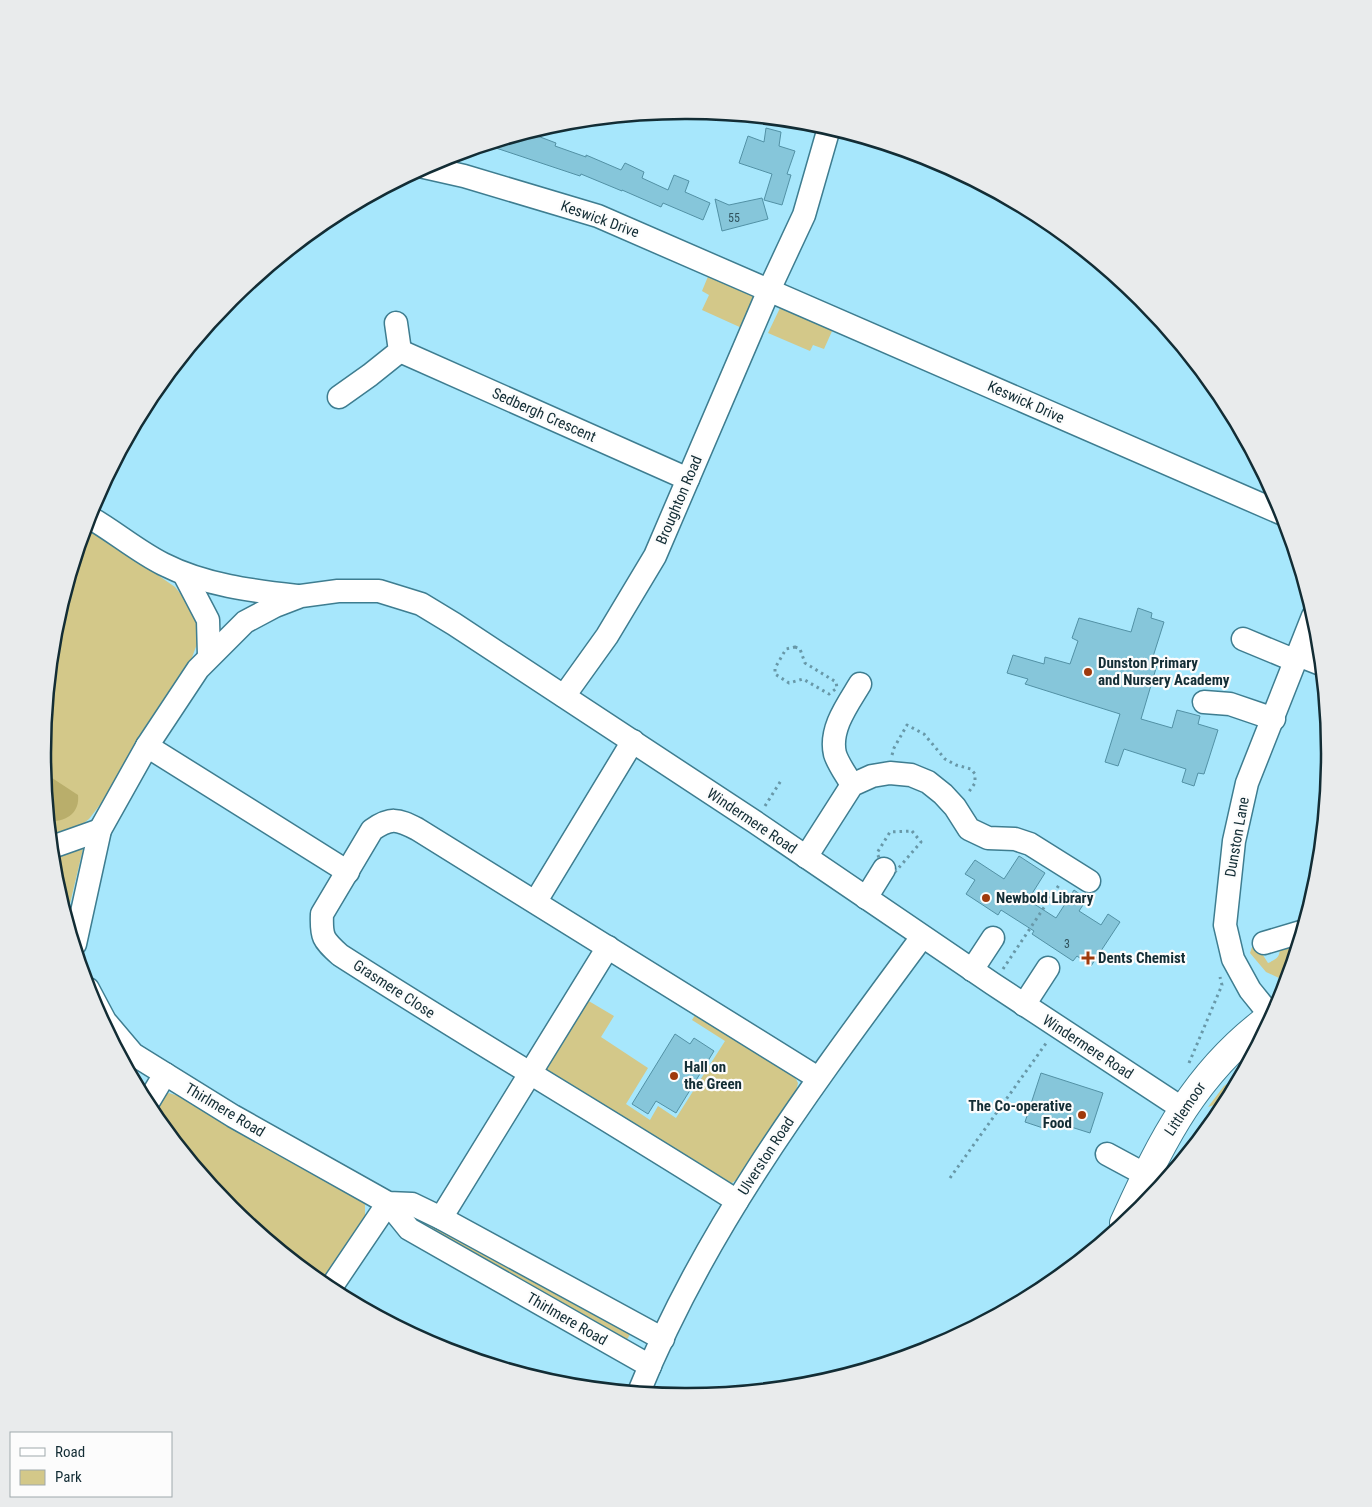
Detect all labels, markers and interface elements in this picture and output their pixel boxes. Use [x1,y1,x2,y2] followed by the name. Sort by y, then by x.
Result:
[558,196,642,242] street label: Keswick Drive
[728,211,740,225] house number: 55
[985,377,1067,427] street label: Keswick Drive
[489,384,599,446] street label: Sedbergh Crescent
[652,453,706,547] street label: Broughton Road
[1098,654,1230,689] place label: Dunston Primary and Nursery Academy
[1082,666,1094,678] marker: Dunston Primary and Nursery Academy
[704,784,800,858] street label: Windermere Road
[1221,796,1253,878] street label: Dunston Lane
[996,889,1094,907] place label: Newbold Library
[980,892,992,904] marker: Newbold Library
[1064,937,1070,951] house number: 3
[1098,949,1186,967] place label: Dents Chemist
[1082,952,1094,964] marker: Dents Chemist
[350,956,438,1022] street label: Grasmere Close
[1039,1011,1137,1083] street label: Windermere Road
[684,1058,742,1093] place label: Hall on the Green
[668,1070,680,1082] marker: Hall on the Green
[1161,1078,1210,1139] street label: Littlemoor
[182,1079,268,1141] street label: Thirlmere Road
[968,1097,1072,1132] place label: The Co-operative Food
[1076,1109,1088,1121] marker: The Co-operative Food
[734,1114,798,1198] street label: Ulverston Road
[524,1289,610,1349] street label: Thirlmere Road
[10,1432,172,1497] legend
[55,1443,85,1461] text: Road
[55,1468,82,1486] text: Park

